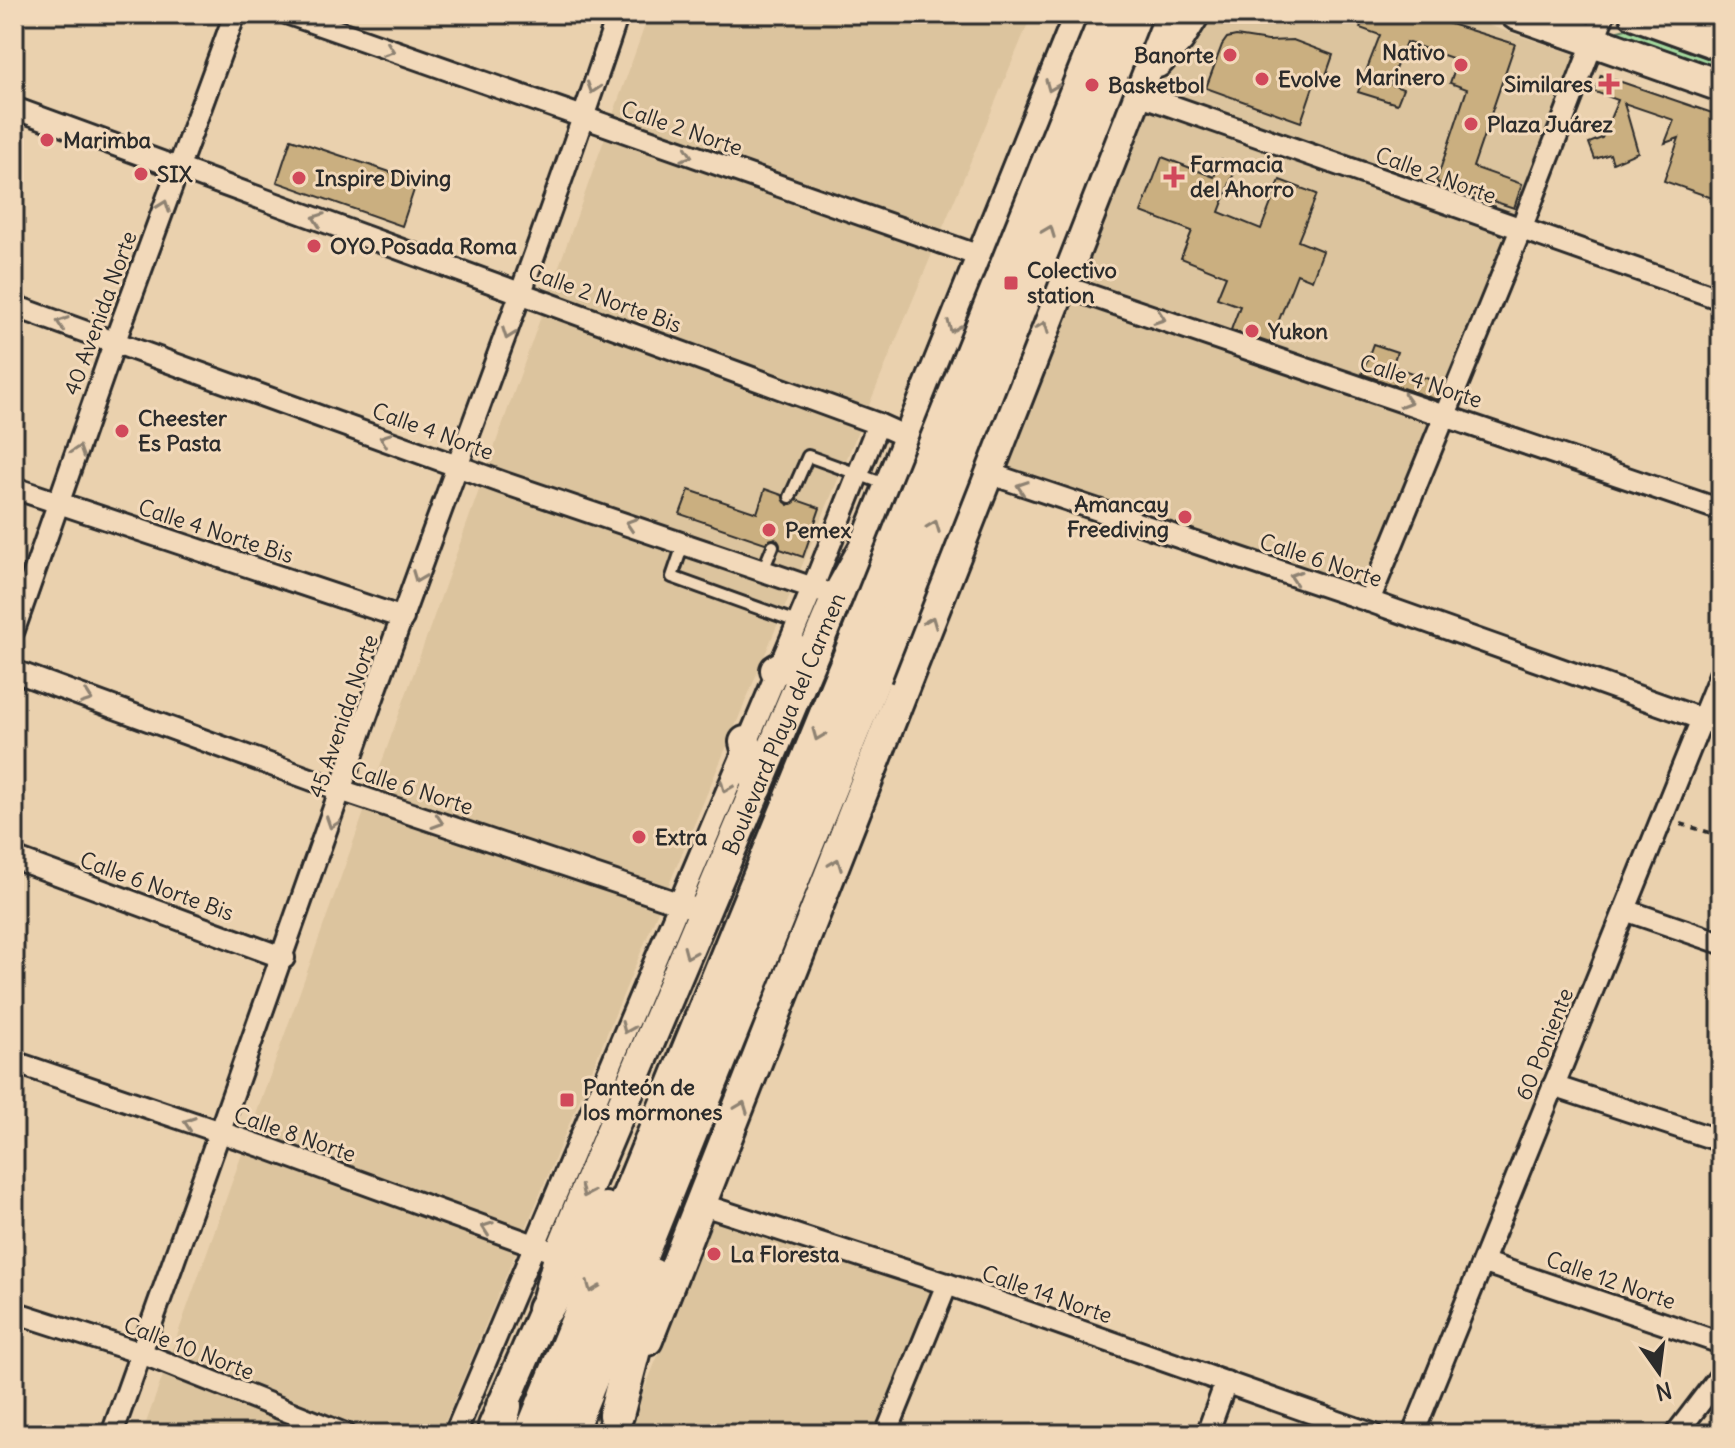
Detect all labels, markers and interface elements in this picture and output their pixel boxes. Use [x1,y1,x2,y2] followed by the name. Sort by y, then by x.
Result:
[1355,38,1445,91] place label: Nativo Marinero
[381,40,395,57] one-way arrow
[1134,41,1214,69] place label: Banorte
[1221,46,1239,64] marker: Banorte
[1452,56,1470,74] marker: Nativo Marinero
[1278,65,1341,93] place label: Evolve
[1253,70,1271,88] marker: Evolve
[1504,70,1593,98] place label: Similares
[1108,71,1205,99] place label: Basketbol
[1600,75,1618,93] marker: Similares
[1083,76,1101,94] marker: Basketbol
[1044,78,1060,92] one-way arrow
[587,80,603,94] one-way arrow
[618,94,746,162] street label: Calle 2 Norte
[1487,110,1614,138] place label: Plaza Juárez
[1462,115,1480,133] marker: Plaza Juárez
[63,126,152,154] place label: Marimba
[38,131,56,149] marker: Marimba
[1372,140,1500,210] street label: Calle 2 Norte
[679,146,693,162] one-way arrow
[1190,150,1294,203] place label: Farmacia del Ahorro
[157,160,193,188] place label: SIX
[315,164,451,192] place label: Inspire Diving
[132,165,150,183] marker: SIX
[1165,168,1183,186] marker: Farmacia del Ahorro
[290,169,308,187] marker: Inspire Diving
[154,199,171,213] one-way arrow
[312,212,326,229] one-way arrow
[1039,225,1056,239] one-way arrow
[57,227,143,399] street label: 40 Avenida Norte
[330,232,518,260] place label: OYO Posada Roma
[305,237,323,255] marker: OYO Posada Roma
[1027,256,1117,309] place label: Colectivo station
[525,257,685,339] street label: Calle 2 Norte Bis
[1002,274,1020,292] marker: Colectivo station
[1152,309,1166,325] one-way arrow
[56,316,70,332] one-way arrow
[1267,317,1328,345] place label: Yukon
[947,319,963,334] one-way arrow
[1033,321,1050,335] one-way arrow
[1243,322,1261,340] marker: Yukon
[501,326,518,340] one-way arrow
[1356,348,1486,414] street label: Calle 4 Norte
[1398,392,1412,408] one-way arrow
[368,396,498,466] street label: Calle 4 Norte
[138,404,228,457] place label: Cheester Es Pasta
[113,422,131,440] marker: Cheester Es Pasta
[379,433,393,449] one-way arrow
[68,444,84,458] one-way arrow
[1015,480,1029,496] one-way arrow
[1067,490,1169,543] place label: Amancay Freediving
[135,493,297,569] street label: Calle 4 Norte Bis
[1176,508,1194,526] marker: Amancay Freediving
[785,516,851,544] place label: Pemex
[625,518,639,534] one-way arrow
[924,520,940,534] one-way arrow
[760,521,778,539] marker: Pemex
[1256,527,1386,593] street label: Calle 6 Norte
[411,570,428,584] one-way arrow
[1289,570,1303,586] one-way arrow
[716,588,851,859] street label: Boulevard Playa del Carmen
[921,616,938,630] one-way arrow
[302,631,384,801] street label: 45 Avenida Norte
[79,688,93,705] one-way arrow
[811,727,827,741] one-way arrow
[347,755,477,821] street label: Calle 6 Norte
[720,779,736,793] one-way arrow
[430,813,444,829] one-way arrow
[325,815,341,829] one-way arrow
[655,823,708,851] place label: Extra
[630,828,648,846] marker: Extra
[76,845,238,927] street label: Calle 6 Norte Bis
[826,858,843,872] one-way arrow
[682,945,698,959] one-way arrow
[1509,984,1579,1104] street label: 60 Poniente
[621,1020,637,1034] one-way arrow
[583,1073,722,1126] place label: Panteón de los mormones
[558,1091,576,1109] marker: Panteón de los mormones
[230,1100,360,1168] street label: Calle 8 Norte
[732,1101,749,1115] one-way arrow
[183,1116,197,1132] one-way arrow
[580,1184,596,1199] one-way arrow
[481,1221,495,1238] one-way arrow
[730,1240,840,1268] place label: La Floresta
[705,1245,723,1263] marker: La Floresta
[1543,1245,1679,1315] street label: Calle 12 Norte
[978,1259,1116,1329] street label: Calle 14 Norte
[585,1279,601,1293] one-way arrow
[120,1310,258,1386] street label: Calle 10 Norte
[1619,1332,1699,1412] north arrow
[1653,1376,1675,1407] text: N

